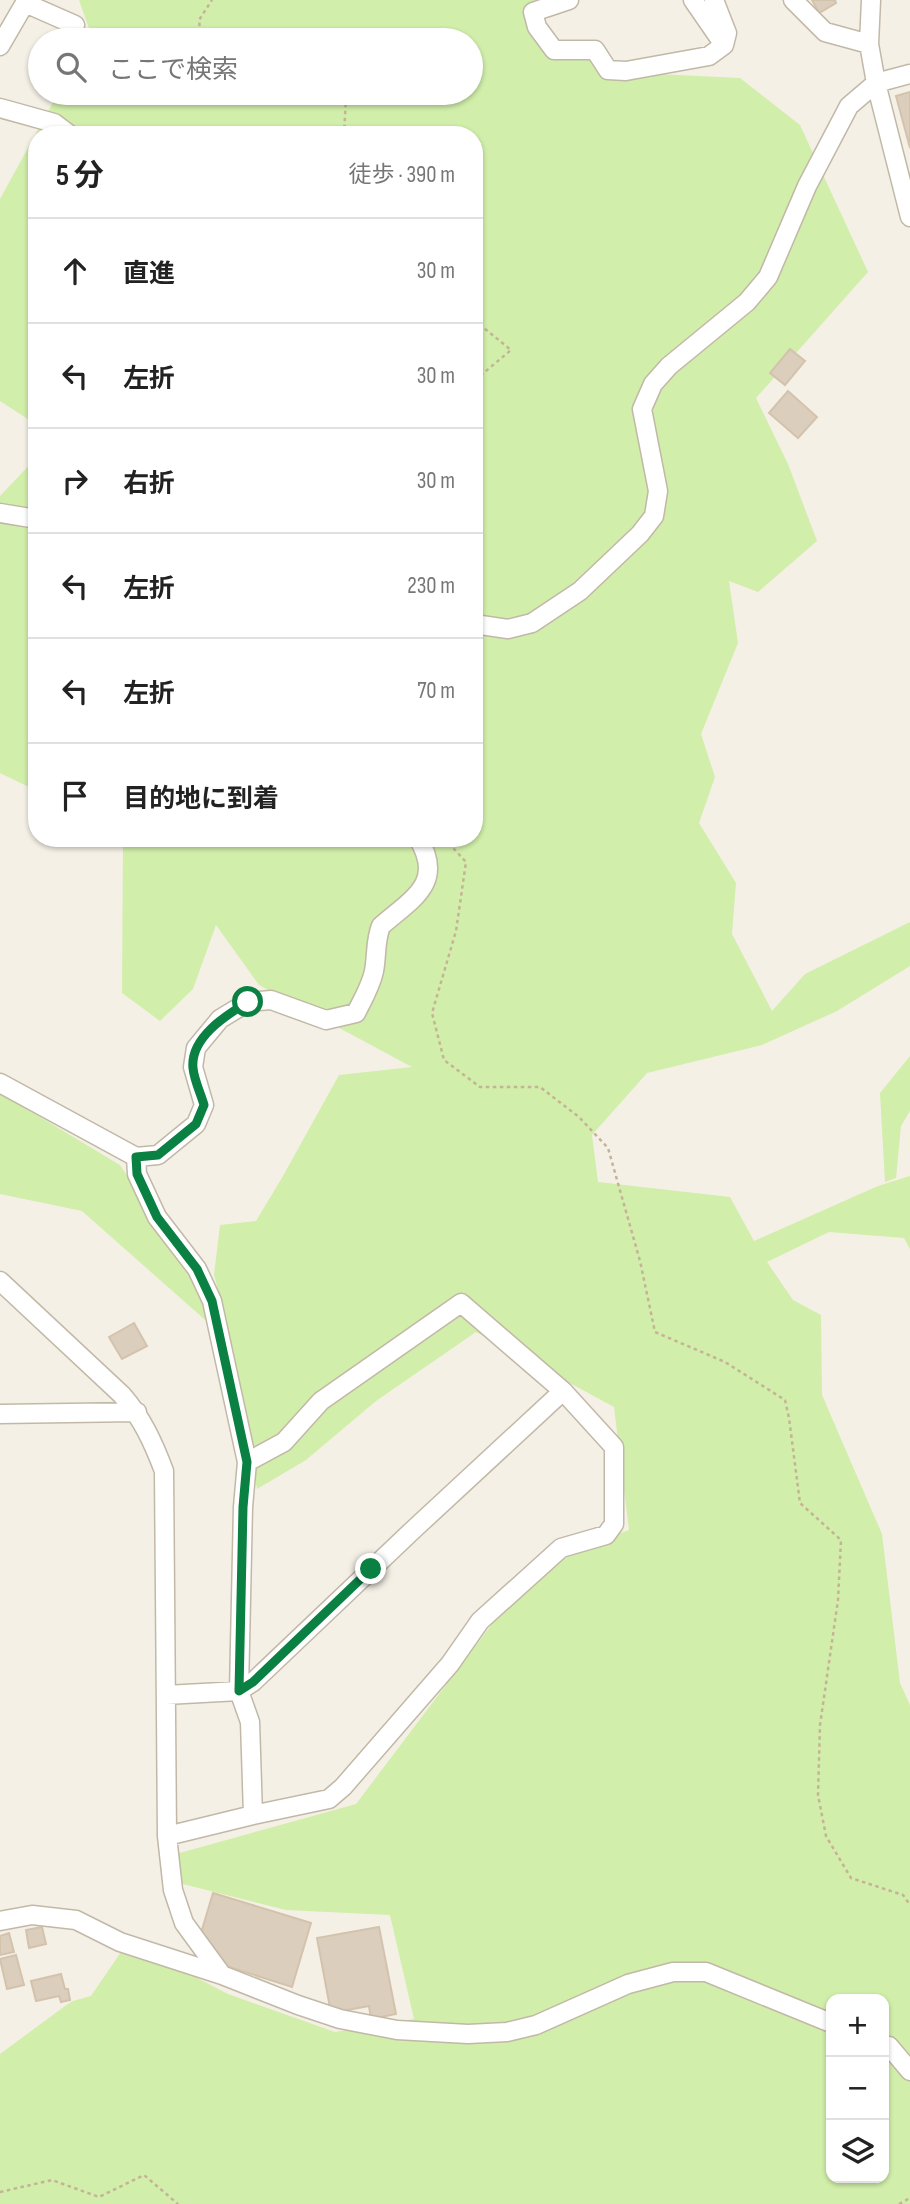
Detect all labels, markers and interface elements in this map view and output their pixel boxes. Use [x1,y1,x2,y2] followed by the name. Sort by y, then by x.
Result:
[28,28,483,105] search box
[52,48,90,86] icon: search
[108,55,238,86] text: ここで検索
[56,158,104,194] text: 5 分
[349,161,455,189] text: 徒歩 · 390 m
[56,252,94,290] icon: ahead
[417,257,455,285] text: 30 m
[123,259,175,290] text: 直進
[56,357,94,395] icon: left
[417,362,455,390] text: 30 m
[123,364,175,395] text: 左折
[56,462,94,500] icon: right
[417,467,455,495] text: 30 m
[123,469,175,500] text: 右折
[56,567,94,605] icon: left
[407,572,455,600] text: 230 m
[123,574,175,605] text: 左折
[56,672,94,710] icon: left
[417,677,455,705] text: 70 m
[123,679,175,710] text: 左折
[56,777,94,815] icon: arrive
[123,784,279,815] text: 目的地に到着
[232,986,263,1017] route start
[355,1553,386,1584] route end
[826,1994,889,2183] map controls
[826,1994,889,2057] button: +
[826,2057,889,2120] button: −
[826,2120,889,2183] button: layers

